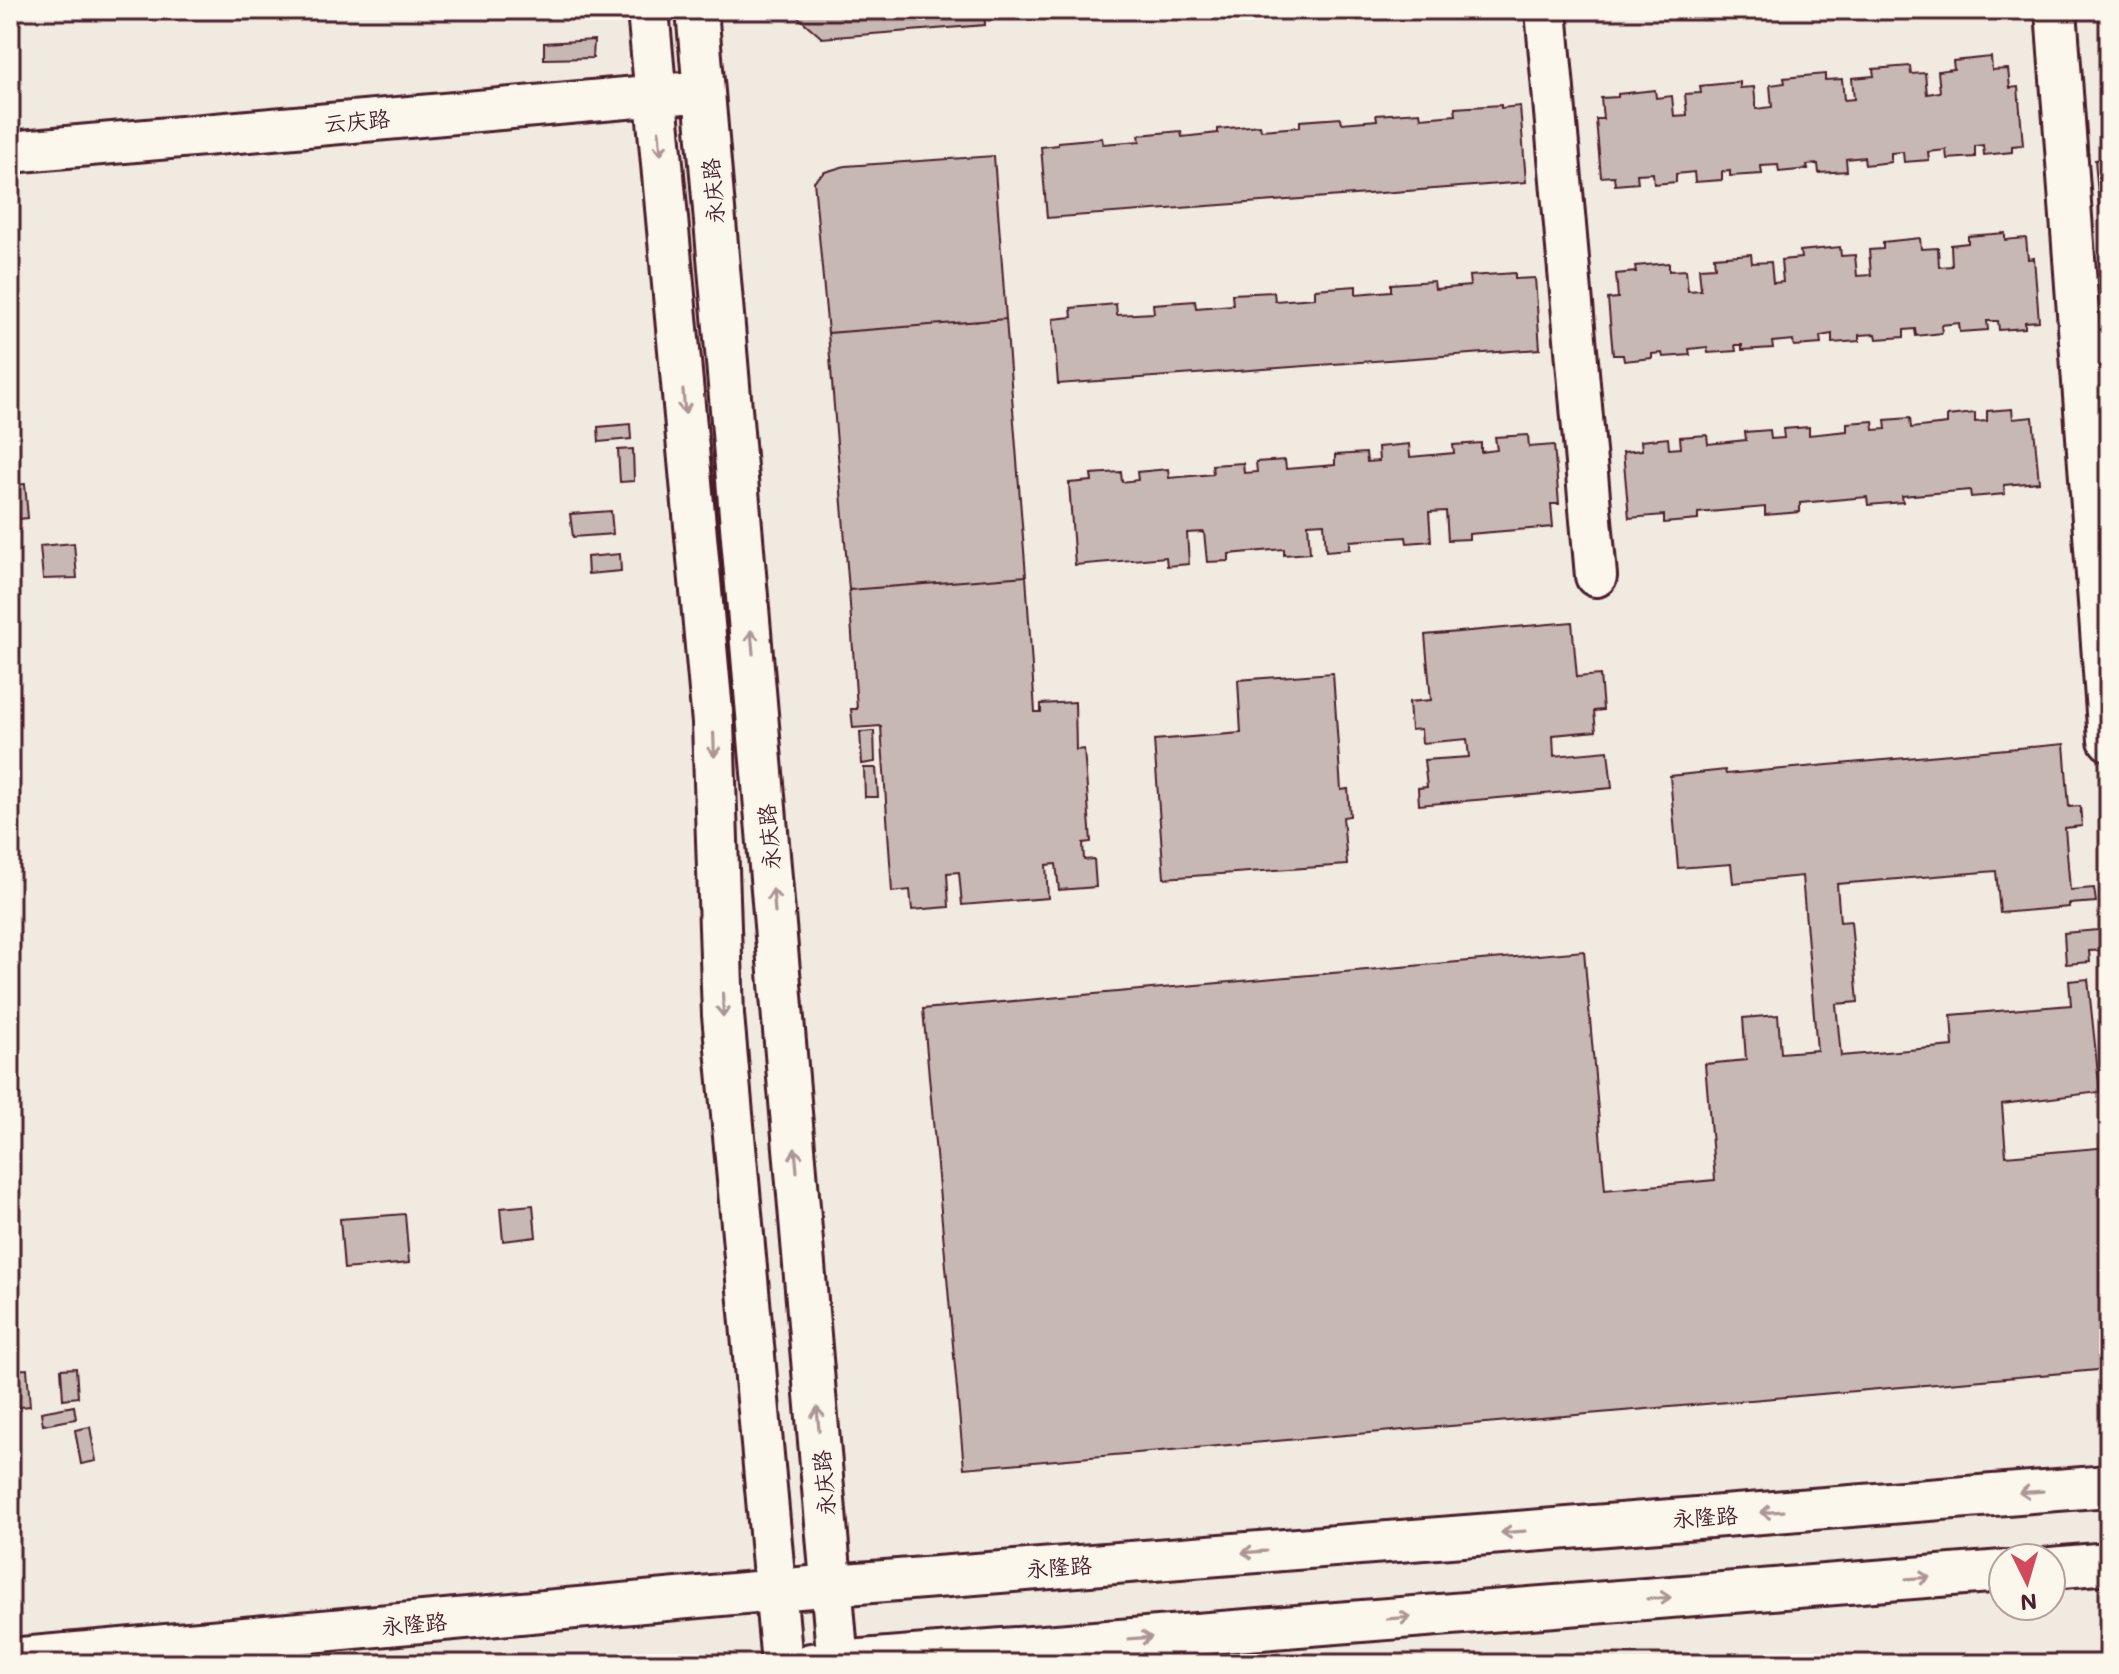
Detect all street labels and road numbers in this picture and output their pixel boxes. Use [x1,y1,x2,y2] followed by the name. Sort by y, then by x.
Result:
[323,103,391,138] street label: 云庆路
[695,157,730,225] street label: 永庆路
[751,803,786,871] street label: 永庆路
[806,1449,841,1517] street label: 永庆路
[1671,1500,1739,1533] street label: 永隆路
[1025,1550,1093,1583] street label: 永隆路
[380,1606,448,1641] street label: 永隆路

